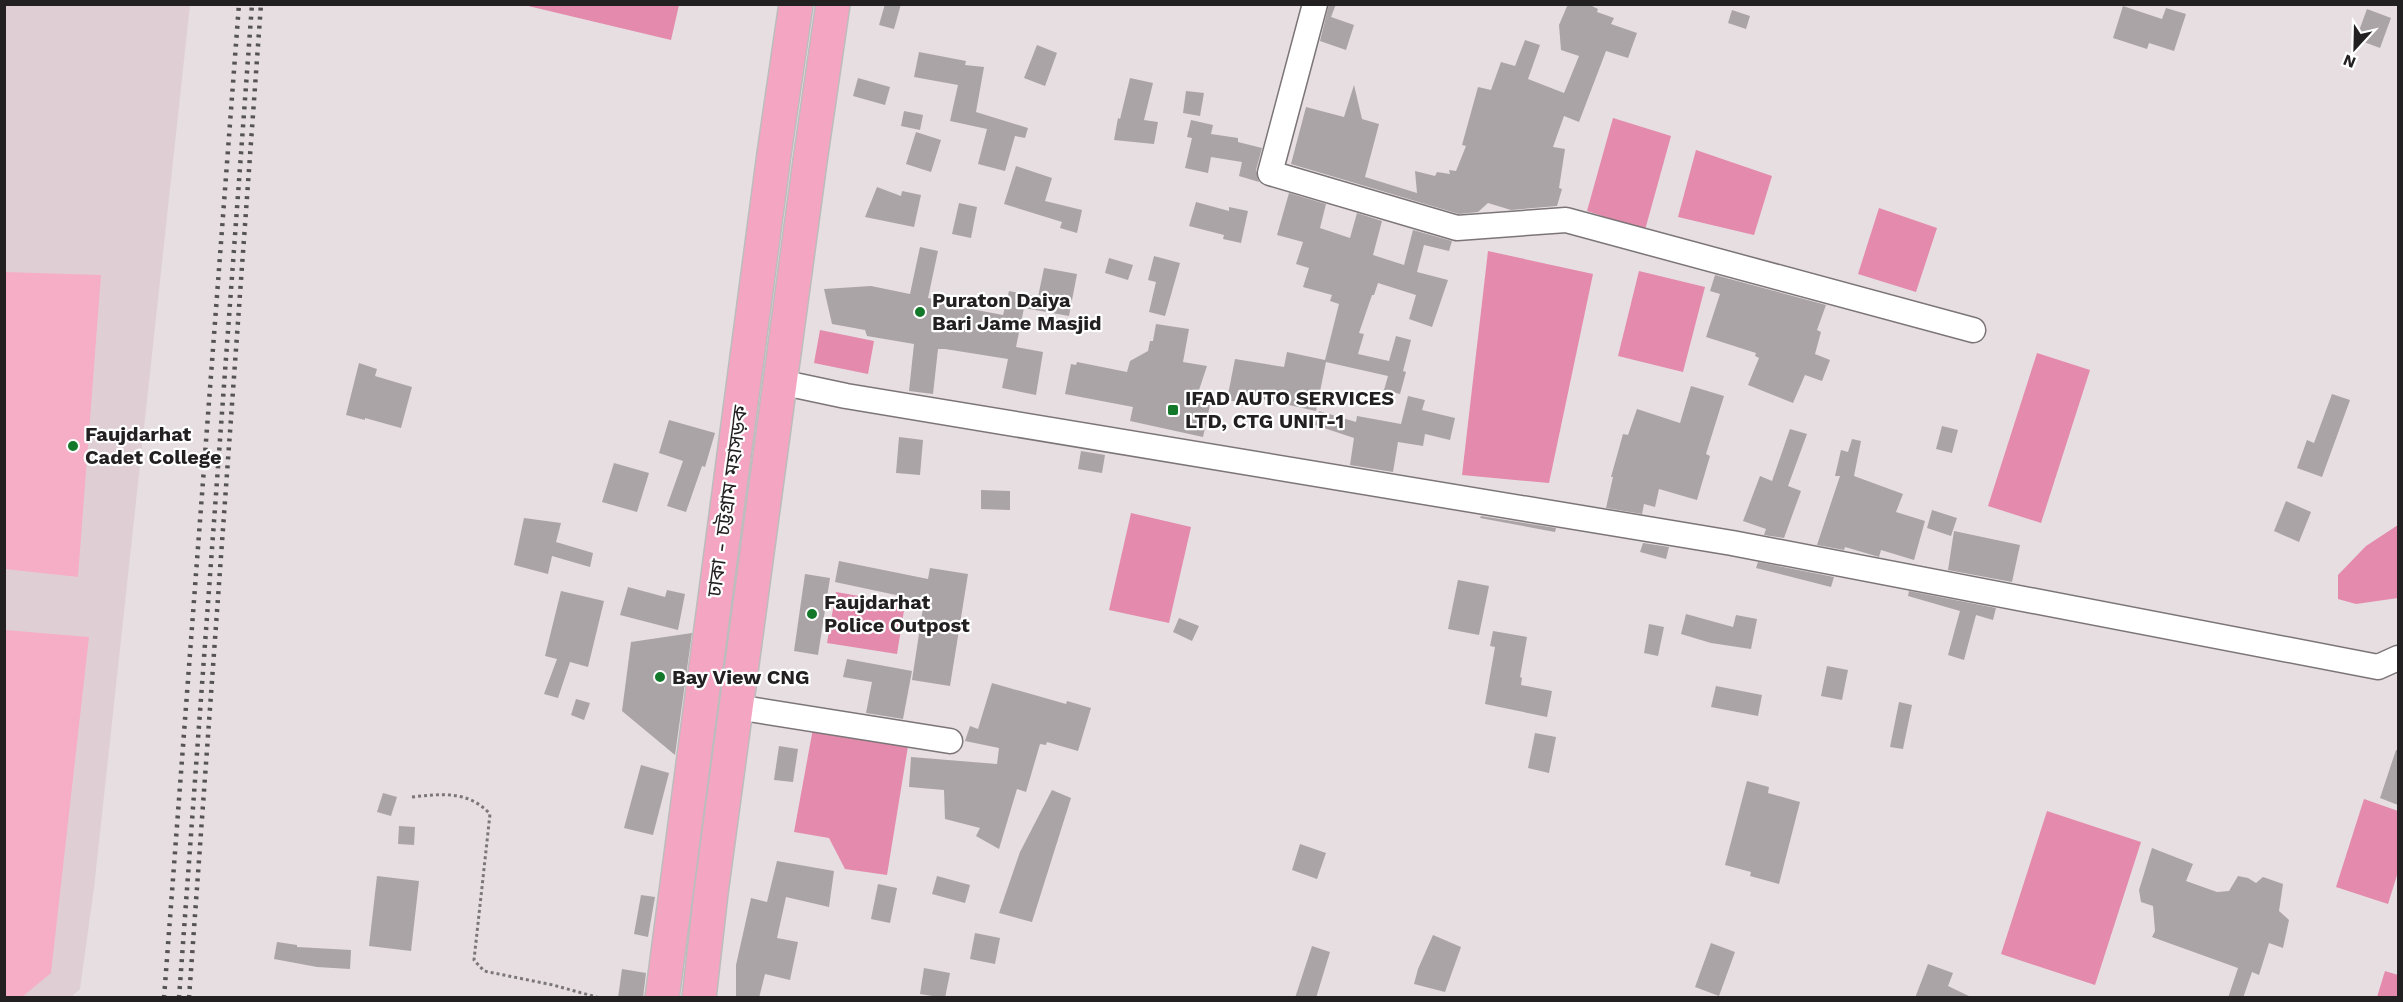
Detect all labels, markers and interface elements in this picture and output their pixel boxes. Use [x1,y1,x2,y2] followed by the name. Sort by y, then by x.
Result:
[2325,18,2385,78] north arrow
[2341,50,2359,72] text: N
[932,288,1102,335] place label: Puraton Daiya Bari Jame Masjid
[913,305,927,319] marker: Puraton Daiya Bari Jame Masjid
[1185,386,1394,433] place label: IFAD AUTO SERVICES LTD, CTG UNIT-1
[702,403,752,599] street label: ঢাকা - চট্টগ্রাম মহাসড়ক
[1166,403,1180,417] marker: IFAD AUTO SERVICES LTD, CTG UNIT-1
[85,422,222,469] place label: Faujdarhat Cadet College
[66,439,80,453] marker: Faujdarhat Cadet College
[824,590,970,637] place label: Faujdarhat Police Outpost
[805,607,819,621] marker: Faujdarhat Police Outpost
[672,665,810,689] place label: Bay View CNG
[653,670,667,684] marker: Bay View CNG

